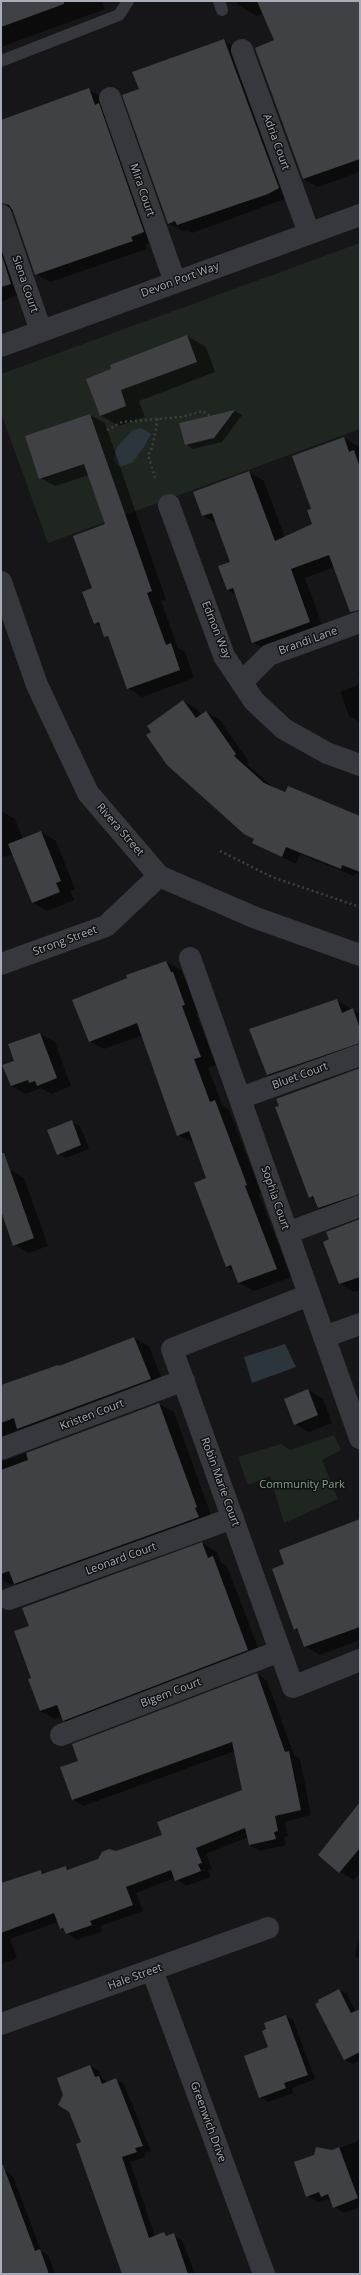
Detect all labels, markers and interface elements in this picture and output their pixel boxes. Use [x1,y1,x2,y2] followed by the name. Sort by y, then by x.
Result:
[260,112,292,172] street label: Adria Court
[127,162,157,218] street label: Mira Court
[9,254,41,314] street label: Siena Court
[139,260,221,300] street label: Devon Port Way
[198,599,234,661] street label: Edmon Way
[277,624,339,658] street label: Brandi Lane
[94,801,146,859] street label: Rivera Street
[31,923,99,959] street label: Strong Street
[270,1060,330,1092] street label: Bluet Court
[258,1164,292,1232] street label: Sophia Court
[58,1397,126,1433] street label: Kristen Court
[198,1436,242,1528] street label: Robin Marie Court
[259,1478,345,1492] park label: Community Park
[84,1540,158,1578] street label: Leonard Court
[139,1675,203,1711] street label: Bigem Court
[106,1961,164,1993] street label: Hale Street
[187,2080,229,2164] street label: Greenwich Drive

